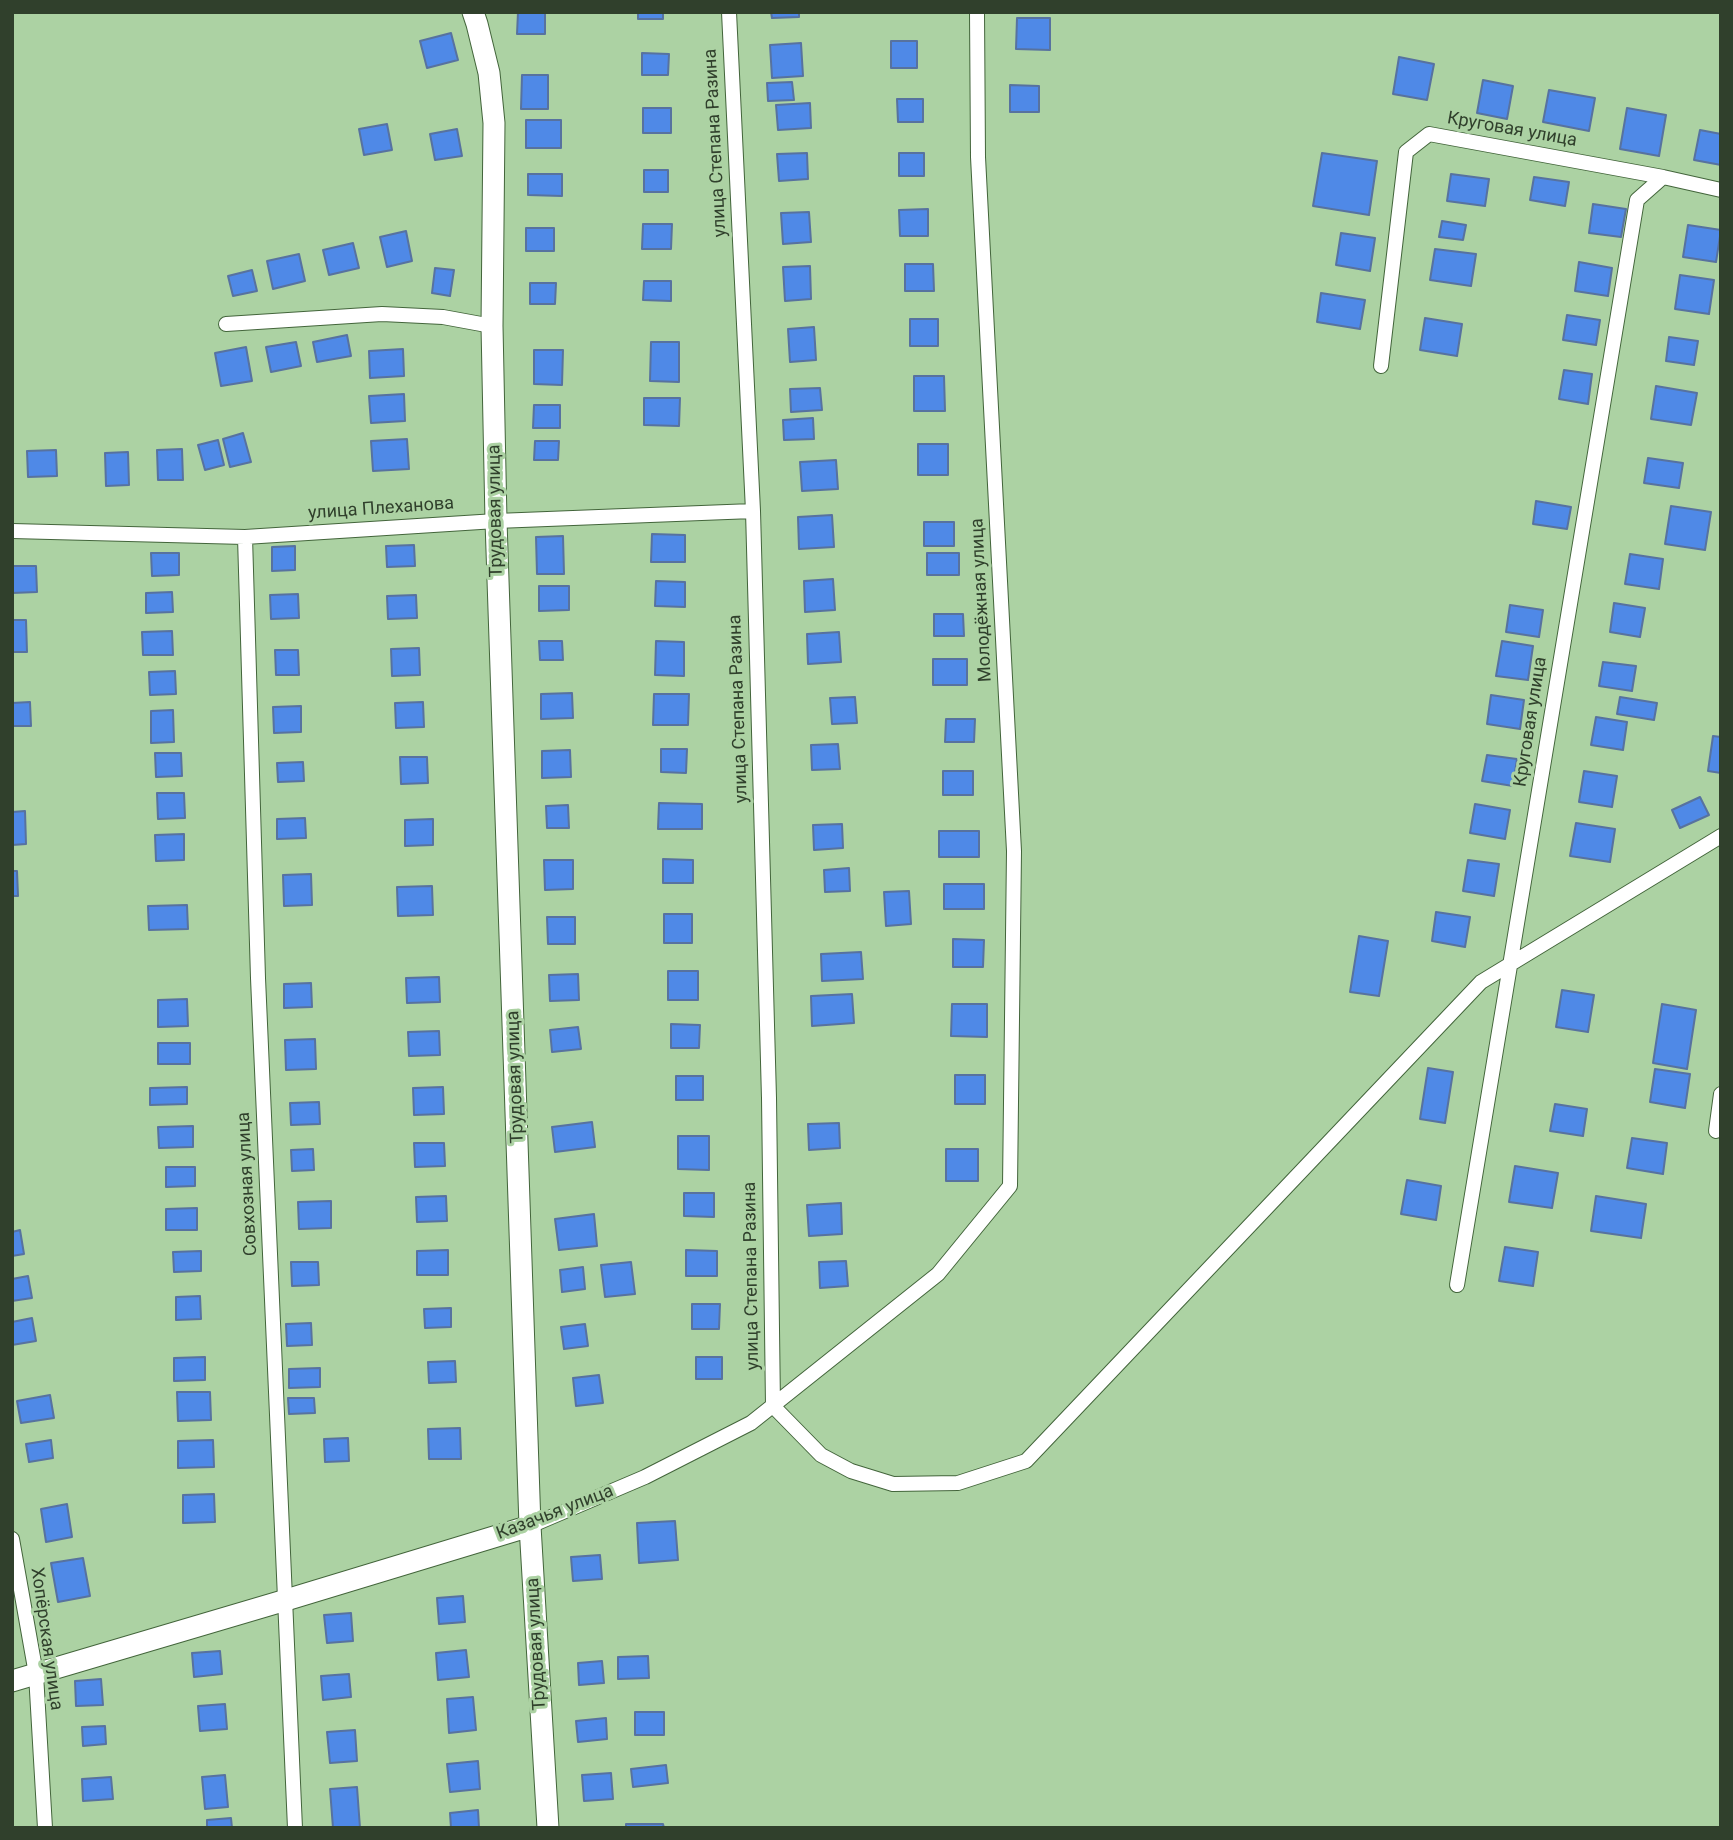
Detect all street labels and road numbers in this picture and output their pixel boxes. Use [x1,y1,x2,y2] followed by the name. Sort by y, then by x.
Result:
[700,48,732,238] street label: улица Степана Разина
[1445,108,1579,152] street label: Круговая улица
[484,444,508,578] street label: Трудовая улица
[307,493,455,525] street label: улица Плеханова
[967,518,997,682] street label: Молодёжная улица
[725,614,753,804] street label: улица Степана Разина
[1510,655,1552,789] street label: Круговая улица
[503,1010,529,1144] street label: Трудовая улица
[233,1111,263,1257] street label: Совхозная улица
[740,1181,764,1371] street label: улица Степана Разина
[493,1481,617,1545] street label: Казачья улица
[25,1566,67,1712] street label: Хопёрская улица
[523,1577,551,1711] street label: Трудовая улица

